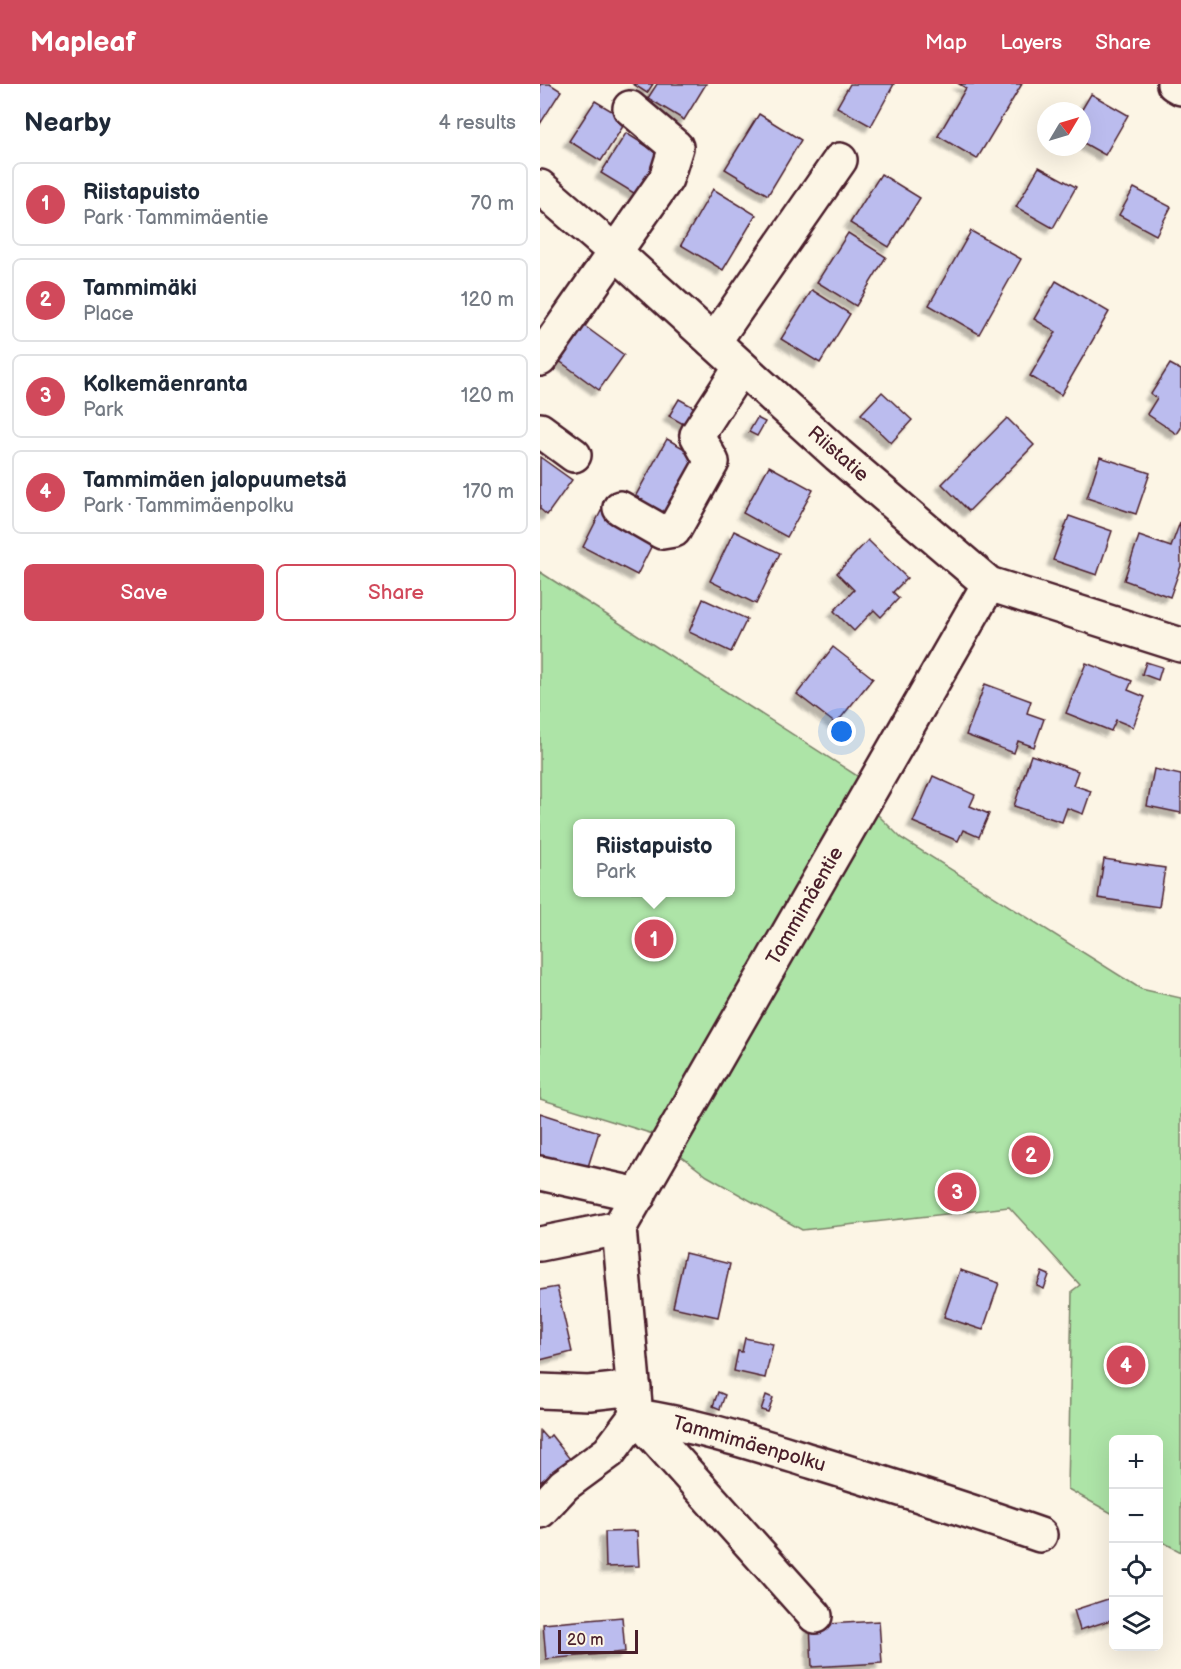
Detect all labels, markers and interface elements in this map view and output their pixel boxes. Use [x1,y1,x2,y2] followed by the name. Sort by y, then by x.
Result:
[30,26,136,59] text: Mapleaf
[925,30,967,55] text: Map
[1000,30,1062,55] text: Layers
[1095,30,1151,55] text: Share
[1037,102,1091,156] north arrow
[24,108,111,139] text: Nearby
[438,111,516,135] text: 4 results
[83,179,200,206] text: Riistapuisto
[41,192,50,216] text: 1
[470,192,514,216] text: 70 m
[83,206,268,230] text: Park · Tammimäentie
[83,275,197,302] text: Tammimäki
[40,288,51,312] text: 2
[461,288,514,312] text: 120 m
[83,302,134,326] text: Place
[83,371,248,398] text: Kolkemäenranta
[40,384,51,408] text: 3
[461,384,514,408] text: 120 m
[83,398,123,422] text: Park
[803,421,874,487] street label: Riistatie
[83,467,347,494] text: Tammimäen jalopuumetsä
[40,480,51,504] text: 4
[463,480,514,504] text: 170 m
[83,494,294,518] text: Park · Tammimäenpolku
[24,564,264,621] button: Save
[276,564,516,621] button: Share
[827,717,856,746] your location
[573,819,735,897] popup
[595,833,713,860] text: Riistapuisto
[761,842,849,969] street label: Tammimäentie
[595,860,636,884] text: Park
[634,916,674,962] pin: 1
[1012,1132,1050,1178] pin: 2
[938,1170,976,1214] pin: 3
[1106,1342,1146,1388] pin: 4
[670,1411,828,1477] street label: Tammimäenpolku
[1109,1435,1163,1651] map controls
[1109,1435,1163,1489] button: +
[1109,1489,1163,1543] button: −
[1109,1543,1163,1597] button: locate
[1109,1597,1163,1651] button: layers
[558,1627,638,1654] scale bar
[567,1631,603,1650] text: 20 m

